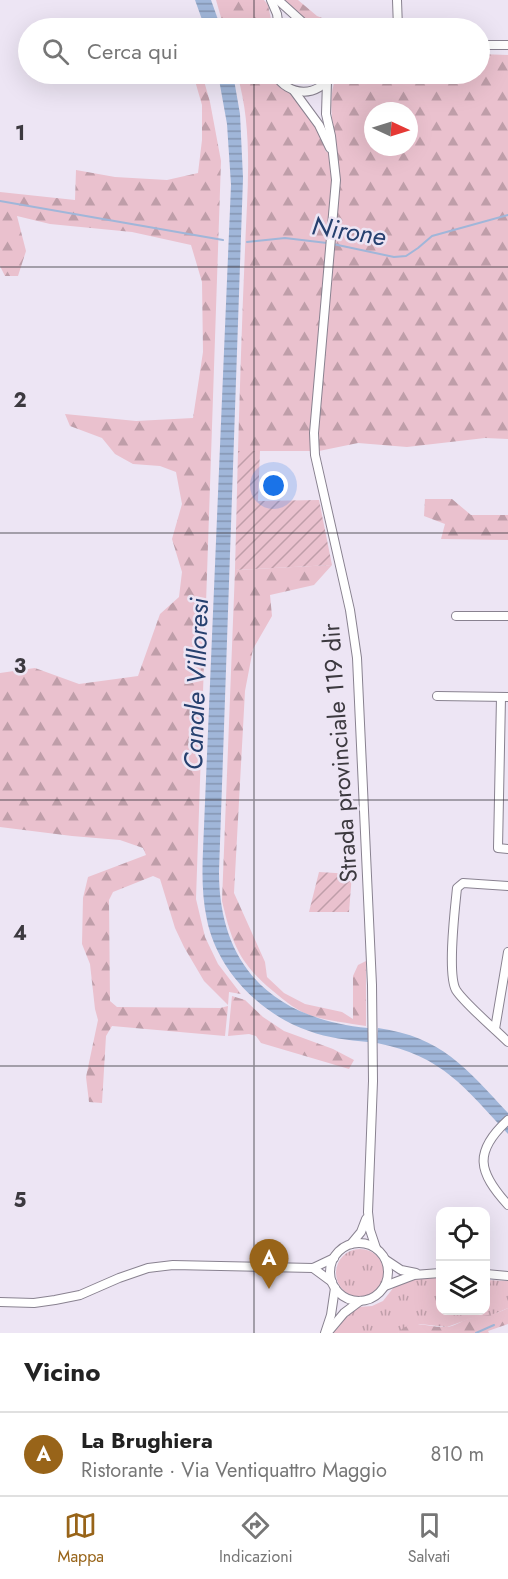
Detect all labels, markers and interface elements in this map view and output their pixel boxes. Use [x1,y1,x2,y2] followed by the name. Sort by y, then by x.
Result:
[18,18,490,84] search box
[39,35,72,68] icon: search
[87,35,178,67] text: Cerca qui
[364,102,418,156] north arrow
[15,119,25,148] text: 1
[309,206,389,256] water label: Nirone
[13,386,27,415] text: 2
[259,471,288,500] your location
[174,597,218,771] water label: Canale Villoresi
[313,621,366,884] street label: Strada provinciale 119 dir
[14,652,26,681] text: 3
[13,919,27,948] text: 4
[14,1186,27,1215] text: 5
[436,1207,490,1315] map controls
[436,1207,490,1261] button: locate
[250,1240,288,1289] pin: A
[436,1261,490,1315] button: layers
[24,1353,101,1391] text: Vicino
[81,1424,213,1456] text: La Brughiera
[36,1440,51,1469] text: A
[430,1440,484,1469] text: 810 m
[81,1456,387,1485] text: Ristorante · Via Ventiquattro Maggio
[57,1509,104,1568] tab: Mappa
[219,1509,293,1568] tab: Indicazioni
[408,1509,451,1568] tab: Salvati

